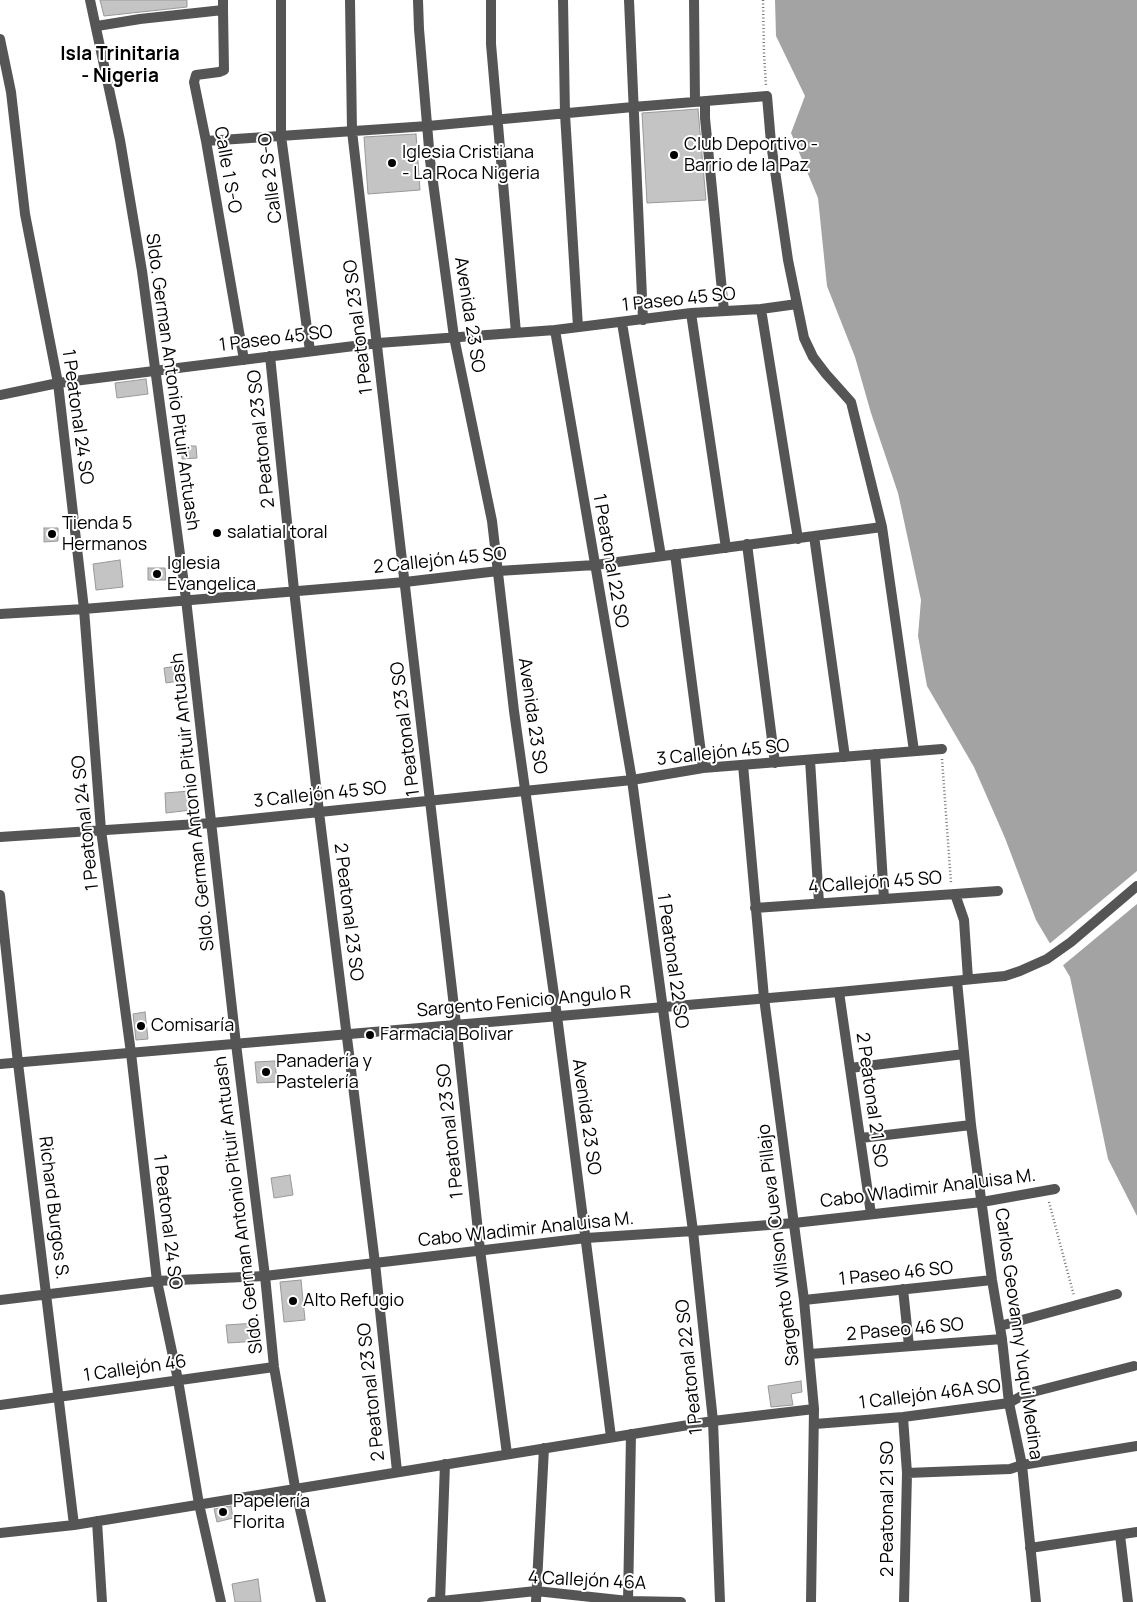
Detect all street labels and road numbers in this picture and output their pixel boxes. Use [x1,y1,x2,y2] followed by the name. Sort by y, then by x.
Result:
[209,125,245,215] street label: Calle 1 S-O
[255,132,287,224] street label: Calle 2 S-O
[140,232,204,532] street label: Sldo. German Antonio Pituir Antuash
[449,256,489,374] street label: Avenida 23 SO
[340,258,378,396] street label: 1 Peatonal 23 SO
[621,283,737,317] street label: 1 Paseo 45 SO
[218,321,334,357] street label: 1 Paseo 45 SO
[57,348,97,486] street label: 1 Peatonal 24 SO
[244,369,280,509] street label: 2 Peatonal 23 SO
[588,492,632,630] street label: 1 Peatonal 22 SO
[372,543,508,579] street label: 2 Callejón 45 SO
[167,652,219,952] street label: Sldo. German Antonio Pituir Antuash
[513,657,551,775] street label: Avenida 23 SO
[387,660,425,798] street label: 1 Peatonal 23 SO
[655,735,791,771] street label: 3 Callejón 45 SO
[68,754,104,892] street label: 1 Peatonal 24 SO
[252,777,388,813] street label: 3 Callejón 45 SO
[329,842,367,982] street label: 2 Peatonal 23 SO
[807,868,943,898] street label: 4 Callejón 45 SO
[652,892,692,1030] street label: 1 Peatonal 22 SO
[416,982,632,1022] street label: Sargento Fenicio Angulo R
[851,1031,891,1169] street label: 2 Peatonal 21 SO
[210,1055,268,1355] street label: Sldo. German Antonio Pituir Antuash
[567,1058,605,1176] street label: Avenida 23 SO
[433,1062,469,1200] street label: 1 Peatonal 23 SO
[753,1123,805,1367] street label: Sargento Wilson Cueva Pillajo
[33,1135,73,1281] street label: Richard Burgos S.
[148,1153,186,1291] street label: 1 Peatonal 24 SO
[819,1165,1037,1213] street label: Cabo Wladimir Analuisa M.
[990,1207,1046,1461] street label: Carlos Geovanny Yuqui Medina
[417,1208,635,1252] street label: Cabo Wladimir Analuisa M.
[838,1257,954,1291] street label: 1 Paseo 46 SO
[672,1298,708,1436] street label: 1 Peatonal 22 SO
[845,1314,965,1346] street label: 2 Paseo 46 SO
[354,1322,390,1462] street label: 2 Peatonal 23 SO
[82,1351,188,1387] street label: 1 Callejón 46
[858,1376,1002,1414] street label: 1 Callejón 46A SO
[877,1441,899,1577] street label: 2 Peatonal 21 SO
[527,1567,647,1595] street label: 4 Callejón 46A

